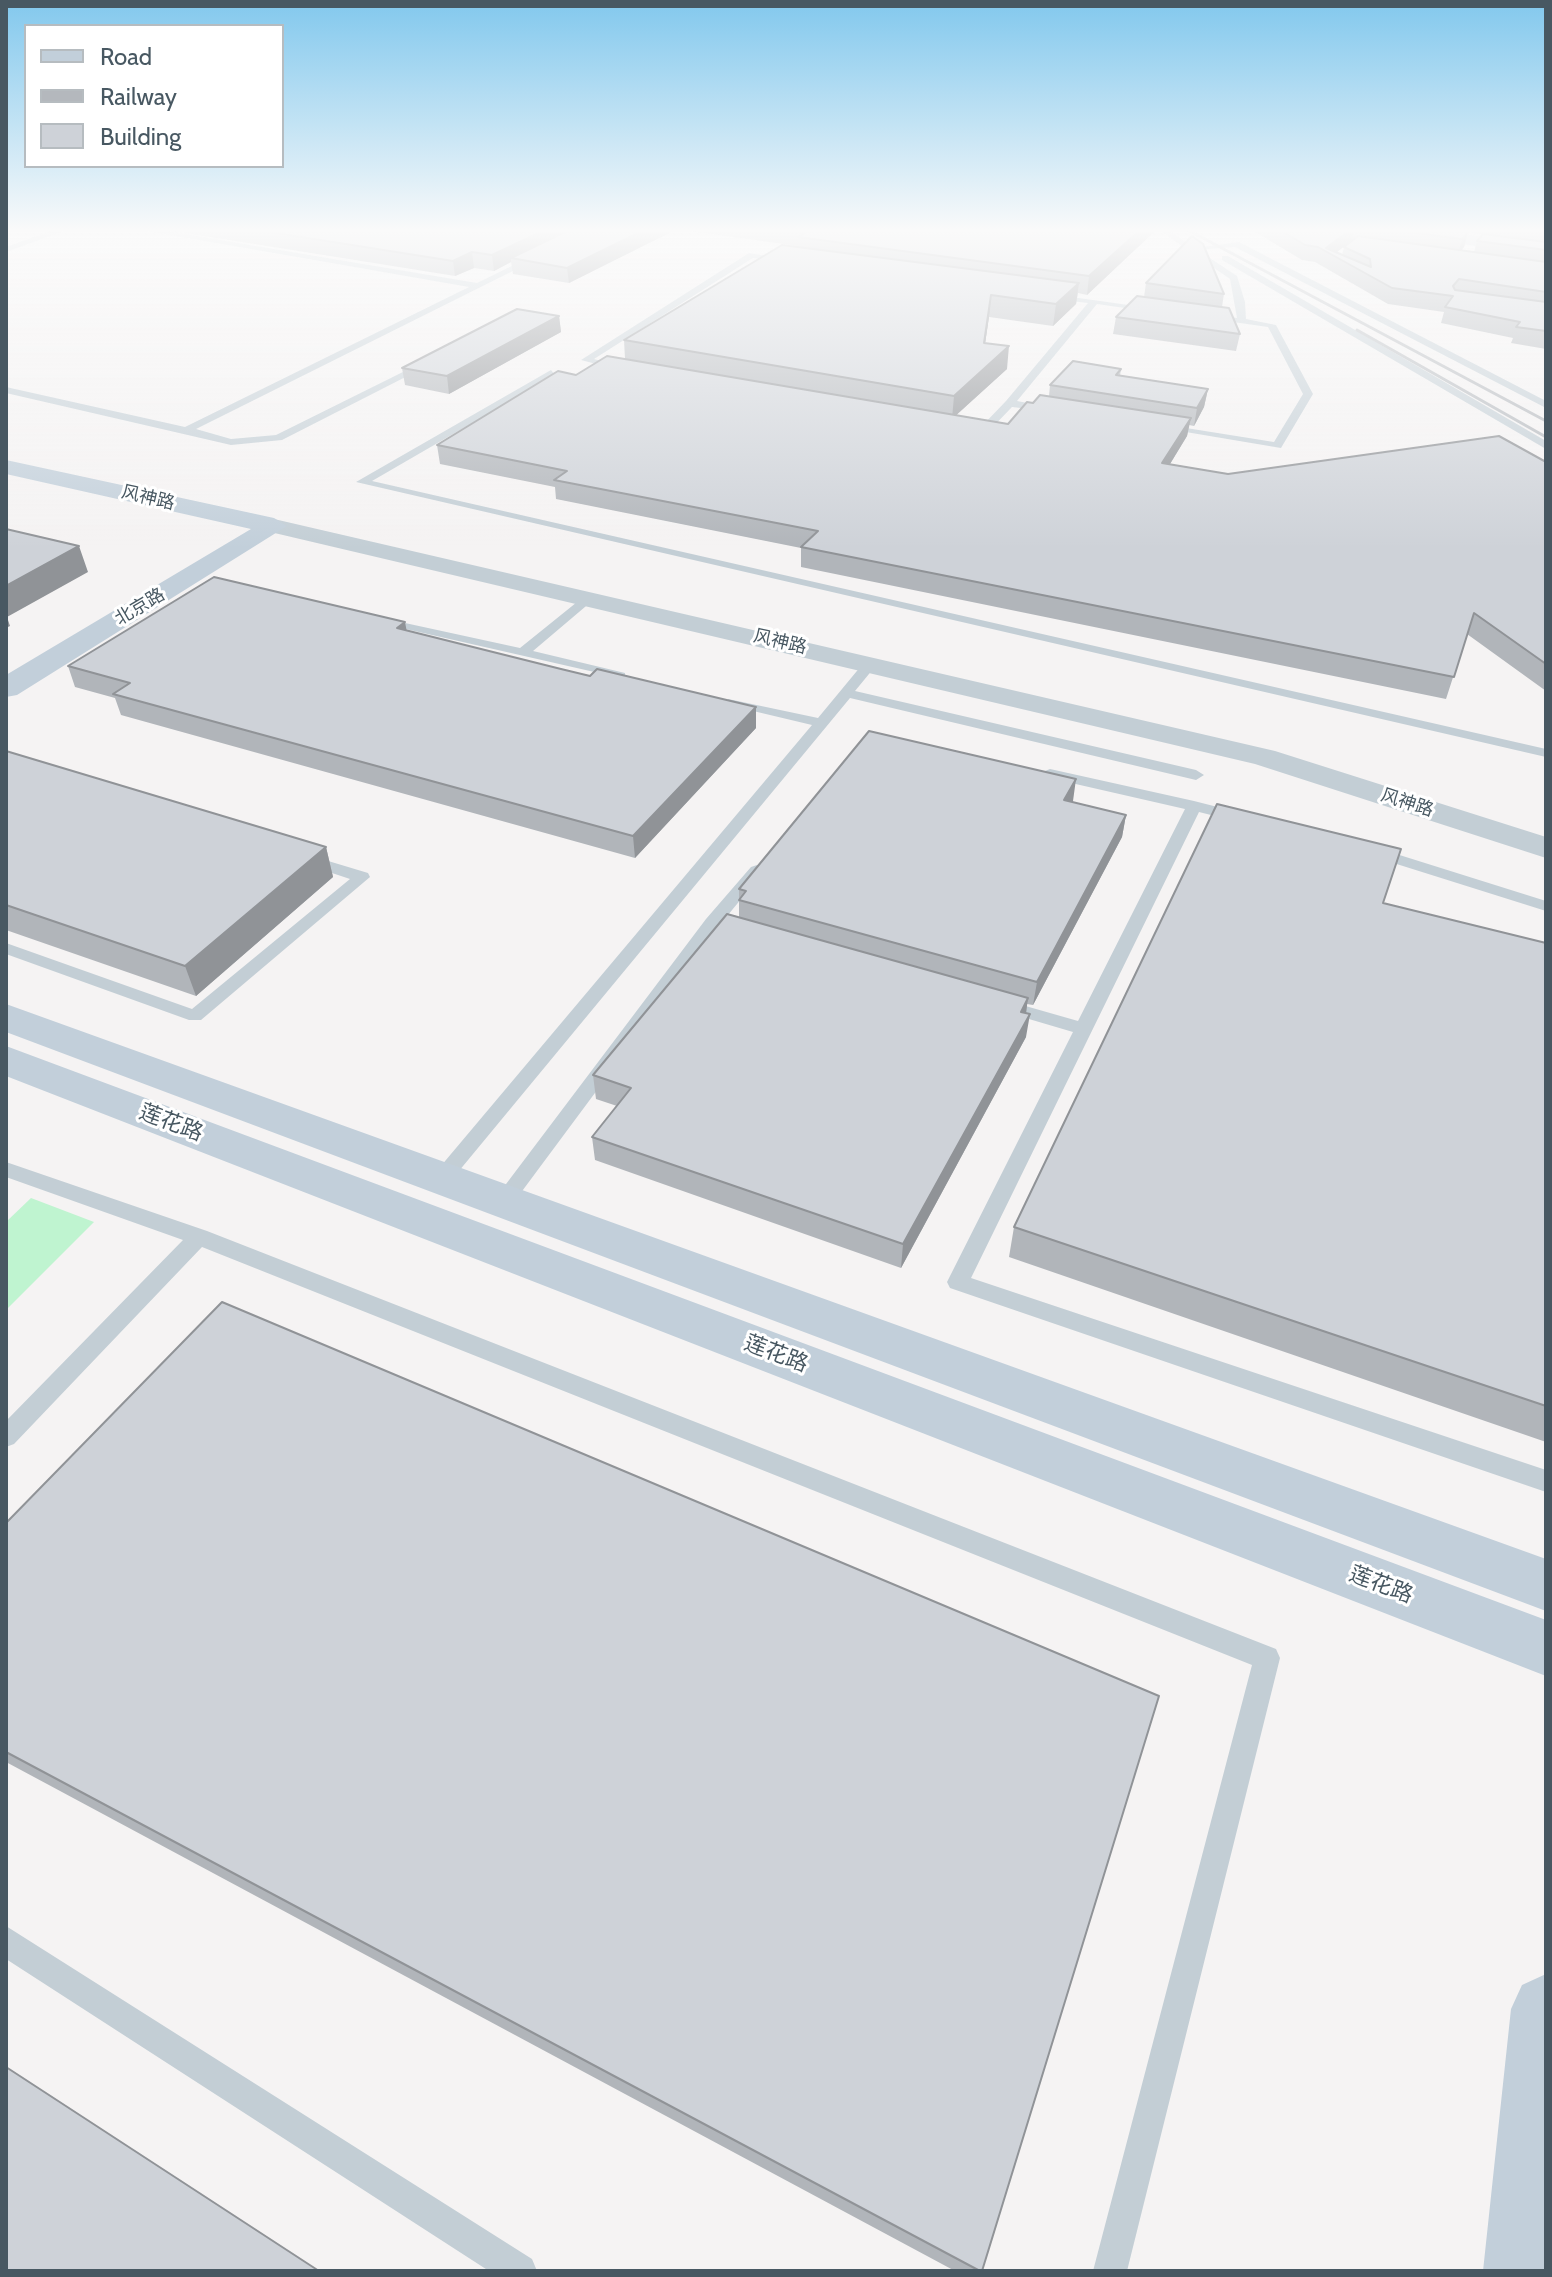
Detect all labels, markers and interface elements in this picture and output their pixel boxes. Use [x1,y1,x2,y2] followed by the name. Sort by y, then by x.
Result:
[24,24,284,168] legend
[100,42,152,71] text: Road
[100,82,177,111] text: Railway
[100,122,181,151] text: Building
[119,481,177,515] street label: 风神路
[111,584,169,630] street label: 北京路
[751,625,809,659] street label: 风神路
[1378,784,1436,822] street label: 风神路
[135,1099,207,1147] street label: 莲花路
[740,1330,812,1378] street label: 莲花路
[1345,1561,1417,1609] street label: 莲花路

